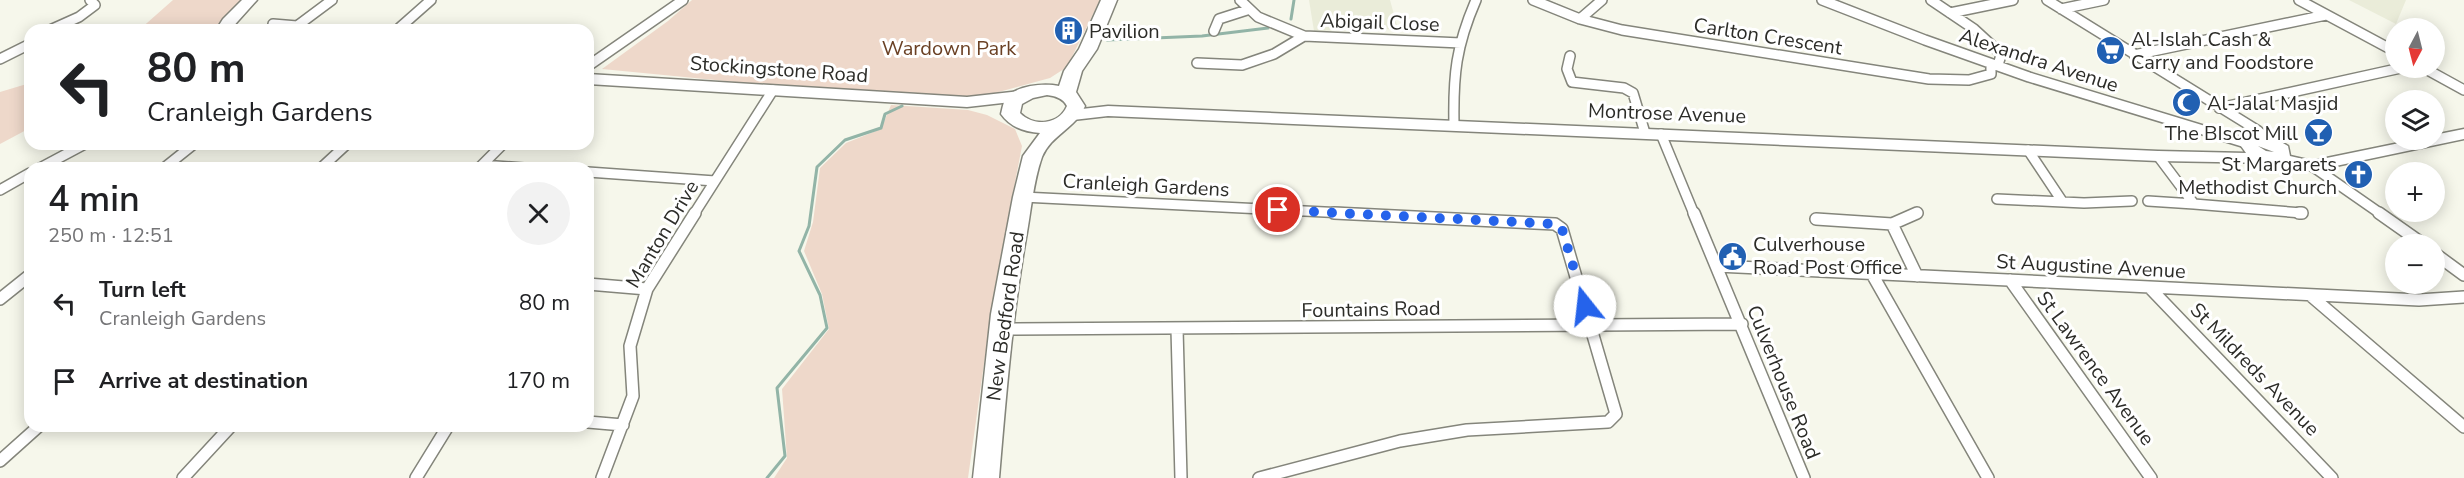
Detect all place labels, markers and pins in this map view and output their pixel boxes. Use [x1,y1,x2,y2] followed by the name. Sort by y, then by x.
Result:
[1052,15,1084,47] building icon: Pavilion
[1089,18,1160,45] place label: Pavilion
[2131,26,2314,76] place label: Al-Islah Cash & Carry and Foodstore
[2094,34,2126,66] supermarket icon: Al-Islah Cash & Carry and Foodstore
[2170,87,2202,119] mosque icon: Al-Jalal Masjid
[2207,90,2338,117] place label: Al-Jalal Masjid
[2303,117,2335,149] bar icon: The BIscot Mill
[2165,120,2298,147] place label: The BIscot Mill
[2178,151,2337,201] place label: St Margarets Methodist Church
[2342,159,2374,191] church icon: St Margarets Methodist Church
[1252,184,1303,235] pin
[1753,231,1902,281] place label: Culverhouse Road Post Office
[1716,240,1748,272] public building icon: Culverhouse Road Post Office

